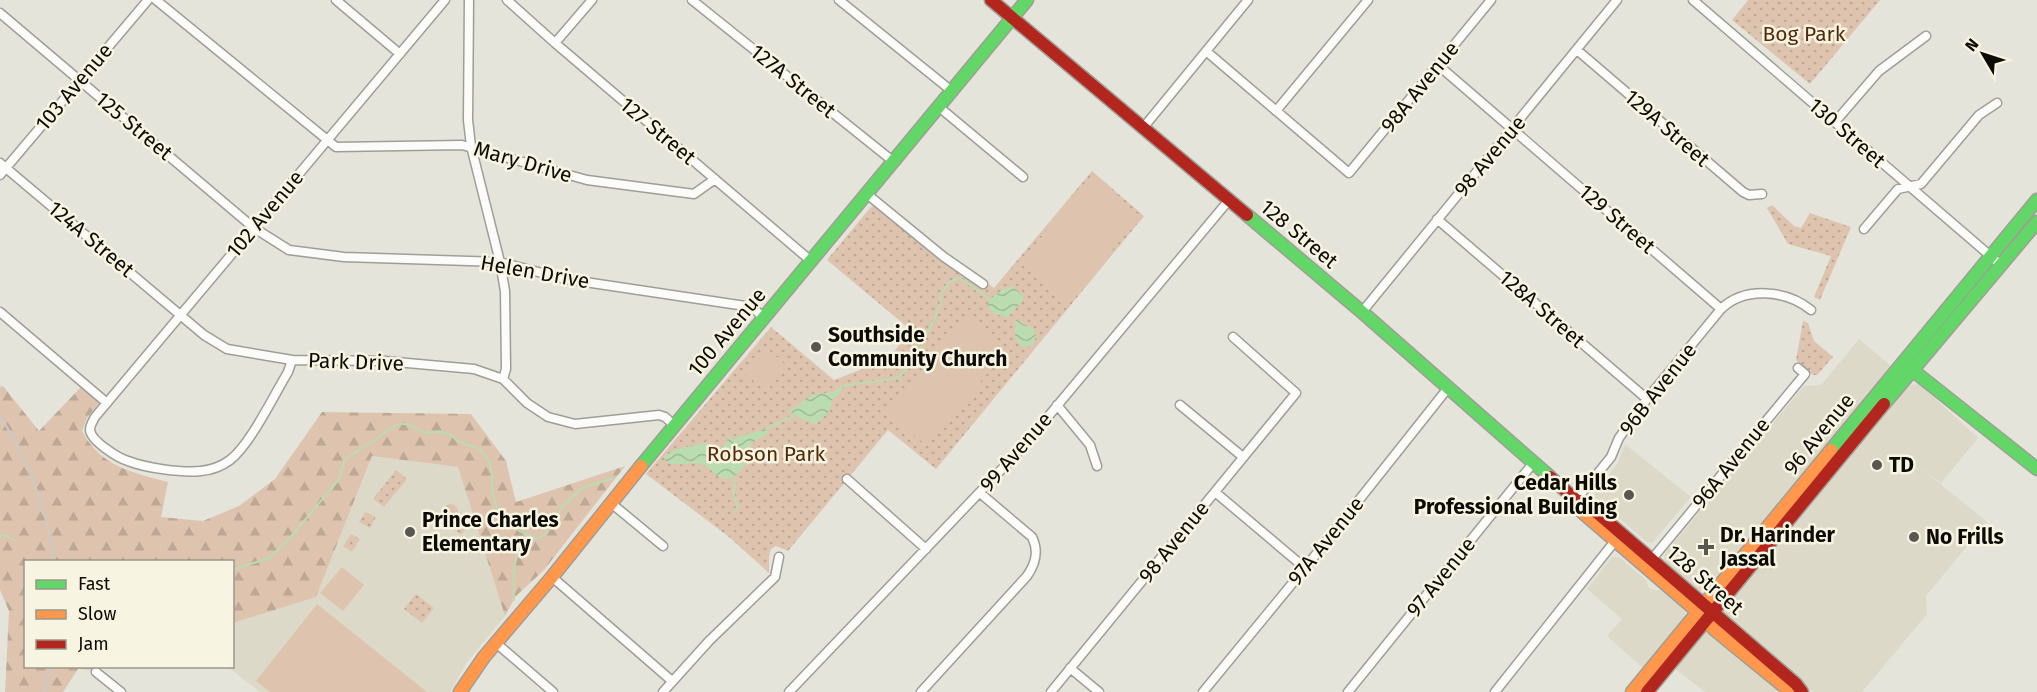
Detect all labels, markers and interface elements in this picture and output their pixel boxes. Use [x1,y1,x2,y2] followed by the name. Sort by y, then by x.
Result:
[1763,21,1846,47] park label: Bog Park
[1953,24,2013,84] north arrow
[1961,35,1982,55] text: N
[1375,36,1465,138] street label: 98A Avenue
[30,38,118,136] street label: 103 Avenue
[745,39,841,124] street label: 127A Street
[1619,84,1715,172] street label: 129A Street
[90,86,178,166] street label: 125 Street
[615,92,702,171] street label: 127 Street
[1803,92,1891,174] street label: 130 Street
[1449,110,1531,202] street label: 98 Avenue
[471,136,575,188] street label: Mary Drive
[221,165,309,263] street label: 102 Avenue
[1573,179,1661,260] street label: 129 Street
[1255,194,1344,274] street label: 128 Street
[43,195,140,283] street label: 124A Street
[478,250,592,294] street label: Helen Drive
[1494,265,1591,354] street label: 128A Street
[682,282,772,382] street label: 100 Avenue
[828,322,1007,372] place label: Southside Community Church
[1614,338,1702,440] street label: 96B Avenue
[809,340,823,354] marker: Southside Community Church
[308,347,404,377] street label: Park Drive
[1778,388,1860,480] street label: 96 Avenue
[974,407,1058,497] street label: 99 Avenue
[1686,412,1776,514] street label: 96A Avenue
[707,441,825,467] park label: Robson Park
[1889,452,1914,478] place label: TD
[1870,458,1884,472] marker: TD
[1414,470,1617,520] place label: Cedar Hills Professional Building
[1622,488,1636,502] marker: Cedar Hills Professional Building
[1282,491,1370,591] street label: 97A Avenue
[1133,496,1215,588] street label: 98 Avenue
[422,507,559,557] place label: Prince Charles Elementary
[1719,522,1836,572] place label: Dr. Harinder Jassal
[1926,524,2004,550] place label: No Frills
[403,525,417,539] marker: Prince Charles Elementary
[1907,530,1921,544] marker: No Frills
[1401,532,1481,622] street label: 97 Avenue
[1697,538,1715,556] marker: Dr. Harinder Jassal
[1661,539,1749,621] street label: 128 Street
[24,560,234,668] legend
[78,573,111,595] text: Fast
[78,603,117,625] text: Slow
[78,633,109,655] text: Jam

